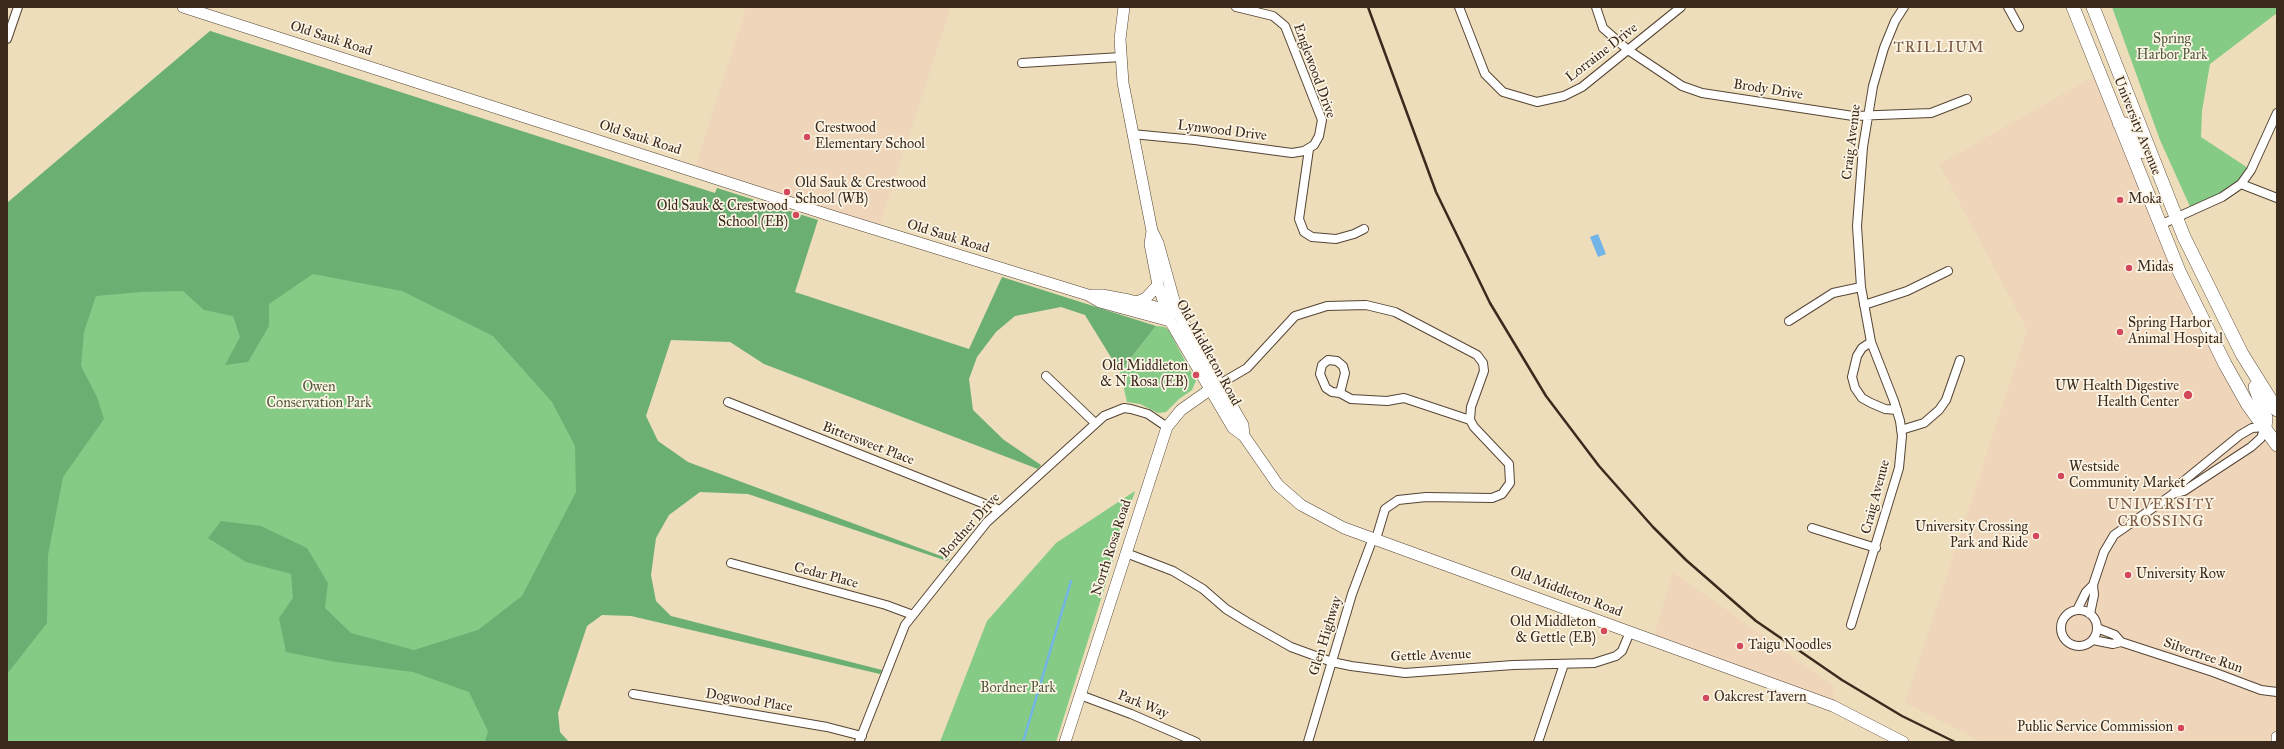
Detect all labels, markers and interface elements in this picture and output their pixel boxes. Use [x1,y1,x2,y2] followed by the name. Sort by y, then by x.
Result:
[288,18,374,60] street label: Old Sauk Road
[1563,20,1641,86] street label: Lorraine Drive
[1289,21,1339,121] street label: Englewood Drive
[2137,32,2207,64] park label: Spring Harbor Park
[1893,39,1985,57] district label: TRILLIUM
[2110,74,2164,178] street label: University Avenue
[1732,76,1804,104] street label: Brody Drive
[1839,103,1865,181] street label: Craig Avenue
[597,117,683,159] street label: Old Sauk Road
[1176,117,1268,145] street label: Lynwood Drive
[815,121,925,154] place label: Crestwood Elementary School
[802,132,812,142] marker: Crestwood Elementary School
[795,176,926,208] place label: Old Sauk & Crestwood School (WB)
[782,187,792,197] marker: Old Sauk & Crestwood School (WB)
[2128,192,2162,208] place label: Moka
[2115,195,2125,205] marker: Moka
[657,199,788,232] place label: Old Sauk & Crestwood School (EB)
[791,210,801,220] marker: Old Sauk & Crestwood School (EB)
[905,217,991,257] street label: Old Sauk Road
[2137,260,2173,276] place label: Midas
[2124,263,2134,273] marker: Midas
[1172,297,1244,409] street label: Old Middleton Road
[2128,316,2223,348] place label: Spring Harbor Animal Hospital
[2115,327,2125,337] marker: Spring Harbor Animal Hospital
[1100,359,1188,392] place label: Old Middleton & N Rosa (EB)
[1191,370,1201,380] marker: Old Middleton & N Rosa (EB)
[2055,379,2179,412] place label: UW Health Digestive Health Center
[266,380,372,412] park label: Owen Conservation Park
[2182,389,2194,401] marker: UW Health Digestive Health Center
[820,419,916,469] street label: Bittersweet Place
[1858,458,1894,536] street label: Craig Avenue
[2069,460,2185,492] place label: Westside Community Market
[2056,471,2066,481] marker: Westside Community Market
[936,490,1004,562] street label: Bordner Drive
[2107,496,2215,531] district label: UNIVERSITY CROSSING
[1088,498,1136,598] street label: North Rosa Road
[1915,520,2028,552] place label: University Crossing Park and Ride
[2031,531,2041,541] marker: University Crossing Park and Ride
[792,559,860,593] street label: Cedar Place
[1508,563,1624,621] street label: Old Middleton Road
[2136,567,2225,583] place label: University Row
[2123,570,2133,580] marker: University Row
[1306,594,1346,678] street label: Glen Highway
[1510,615,1596,648] place label: Old Middleton & Gettle (EB)
[1599,626,1609,636] marker: Old Middleton & Gettle (EB)
[2161,635,2245,677] street label: Silvertree Run
[1748,638,1831,654] place label: Taigu Noodles
[1735,641,1745,651] marker: Taigu Noodles
[1390,646,1472,666] street label: Gettle Avenue
[980,681,1056,697] park label: Bordner Park
[704,686,794,716] street label: Dogwood Place
[1115,687,1171,723] street label: Park Way
[1714,690,1807,706] place label: Oakcrest Tavern
[1701,693,1711,703] marker: Oakcrest Tavern
[2017,720,2173,736] place label: Public Service Commission
[2176,723,2186,733] marker: Public Service Commission

